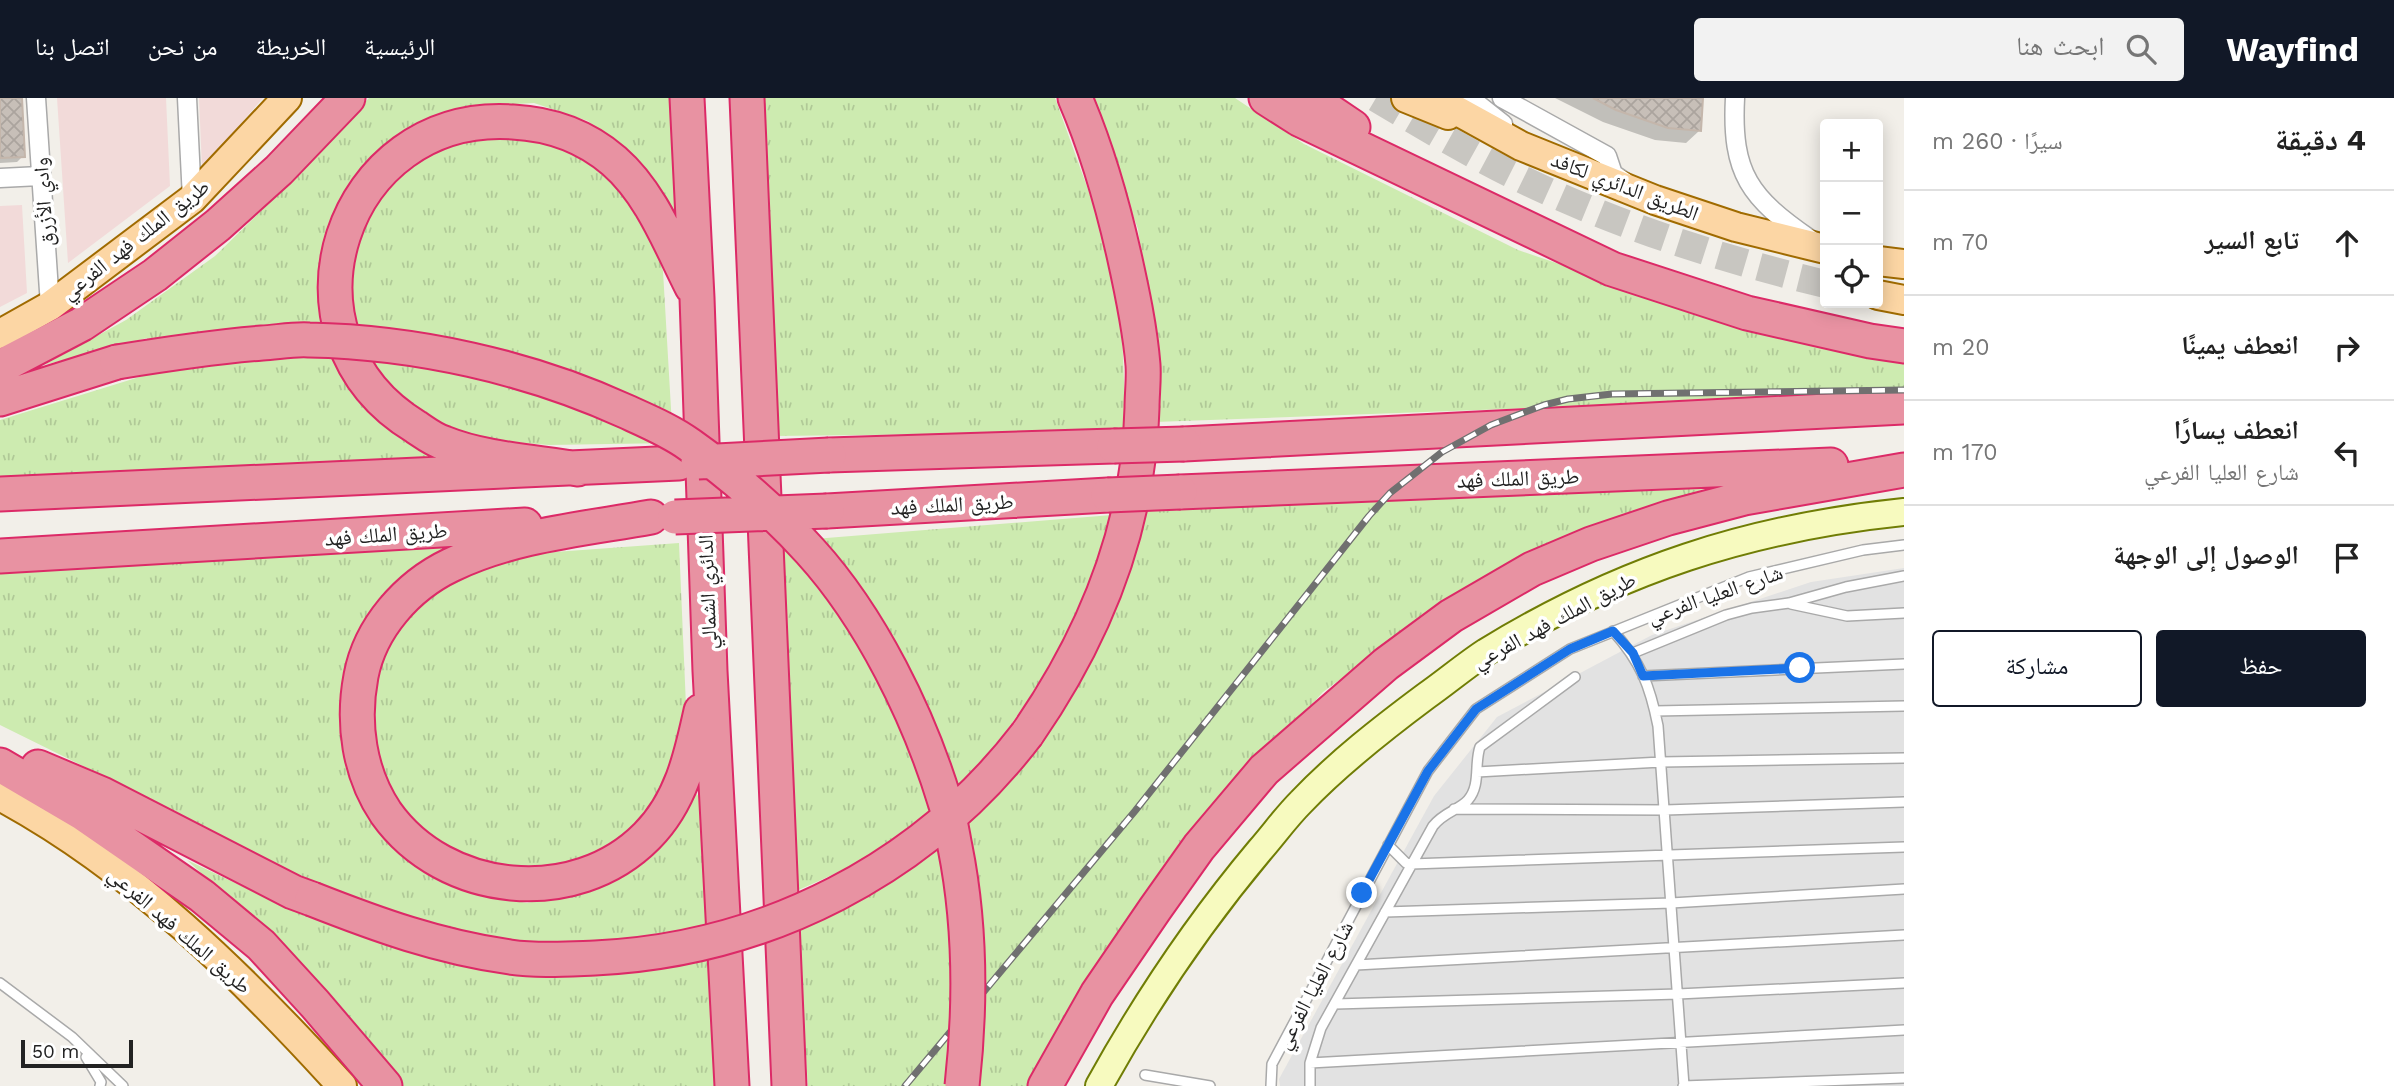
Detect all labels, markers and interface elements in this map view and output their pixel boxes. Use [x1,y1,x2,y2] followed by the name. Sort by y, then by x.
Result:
[1694,18,2184,81] search box
[2122,30,2160,68] icon: search
[2226,30,2359,69] text: Wayfind
[2016,31,2104,61] text: ابحث هنا
[35,33,110,61] text: اتصل بنا
[148,33,217,61] text: من نحن
[255,33,326,61] text: الخريطة
[364,33,435,61] text: الرئيسية
[1820,119,1883,308] map controls
[1820,119,1883,182] button: +
[2275,122,2366,157] text: 4 دقيقة
[1932,128,2063,155] text: سيرًا · 260 m
[1546,146,1702,230] street label: الطريق الدائري لكافد
[27,156,63,247] street label: وادي الأزرق
[56,173,217,308] street label: طريق الملك فهد الفرعي
[1820,182,1883,245] button: −
[2328,224,2366,262] icon: ahead
[2205,225,2299,255] text: تابع السير
[1932,229,1989,256] text: 70 m
[1820,245,1883,308] button: locate
[2328,329,2366,367] icon: right
[2181,330,2299,360] text: انعطف يمينًا
[1932,334,1989,361] text: 20 m
[2174,415,2299,445] text: انعطف يسارًا
[2328,434,2366,472] icon: left
[1932,439,1998,466] text: 170 m
[2144,459,2299,486] text: شارع العليا الفرعي
[1456,463,1580,494] street label: طريق الملك فهد
[890,488,1014,521] street label: طريق الملك فهد
[324,517,448,552] street label: طريق الملك فهد
[693,534,726,650] street label: الدائري الشمالي
[2328,539,2366,577] icon: arrive
[2113,540,2299,570] text: الوصول إلى الوجهة
[1644,559,1787,633] street label: شارع العليا الفرعي
[1468,566,1642,677] street label: طريق الملك فهد الفرعي
[1932,630,2142,707] button: مشاركة
[2156,630,2366,707] button: حفظ
[1784,652,1815,683] route start
[101,861,257,1002] street label: طريق الملك فهد الفرعي
[1346,877,1377,908] route end
[1270,917,1362,1055] street label: شارع العليا الفرعي
[21,1037,133,1069] scale bar
[32,1040,79,1063] text: 50 m

